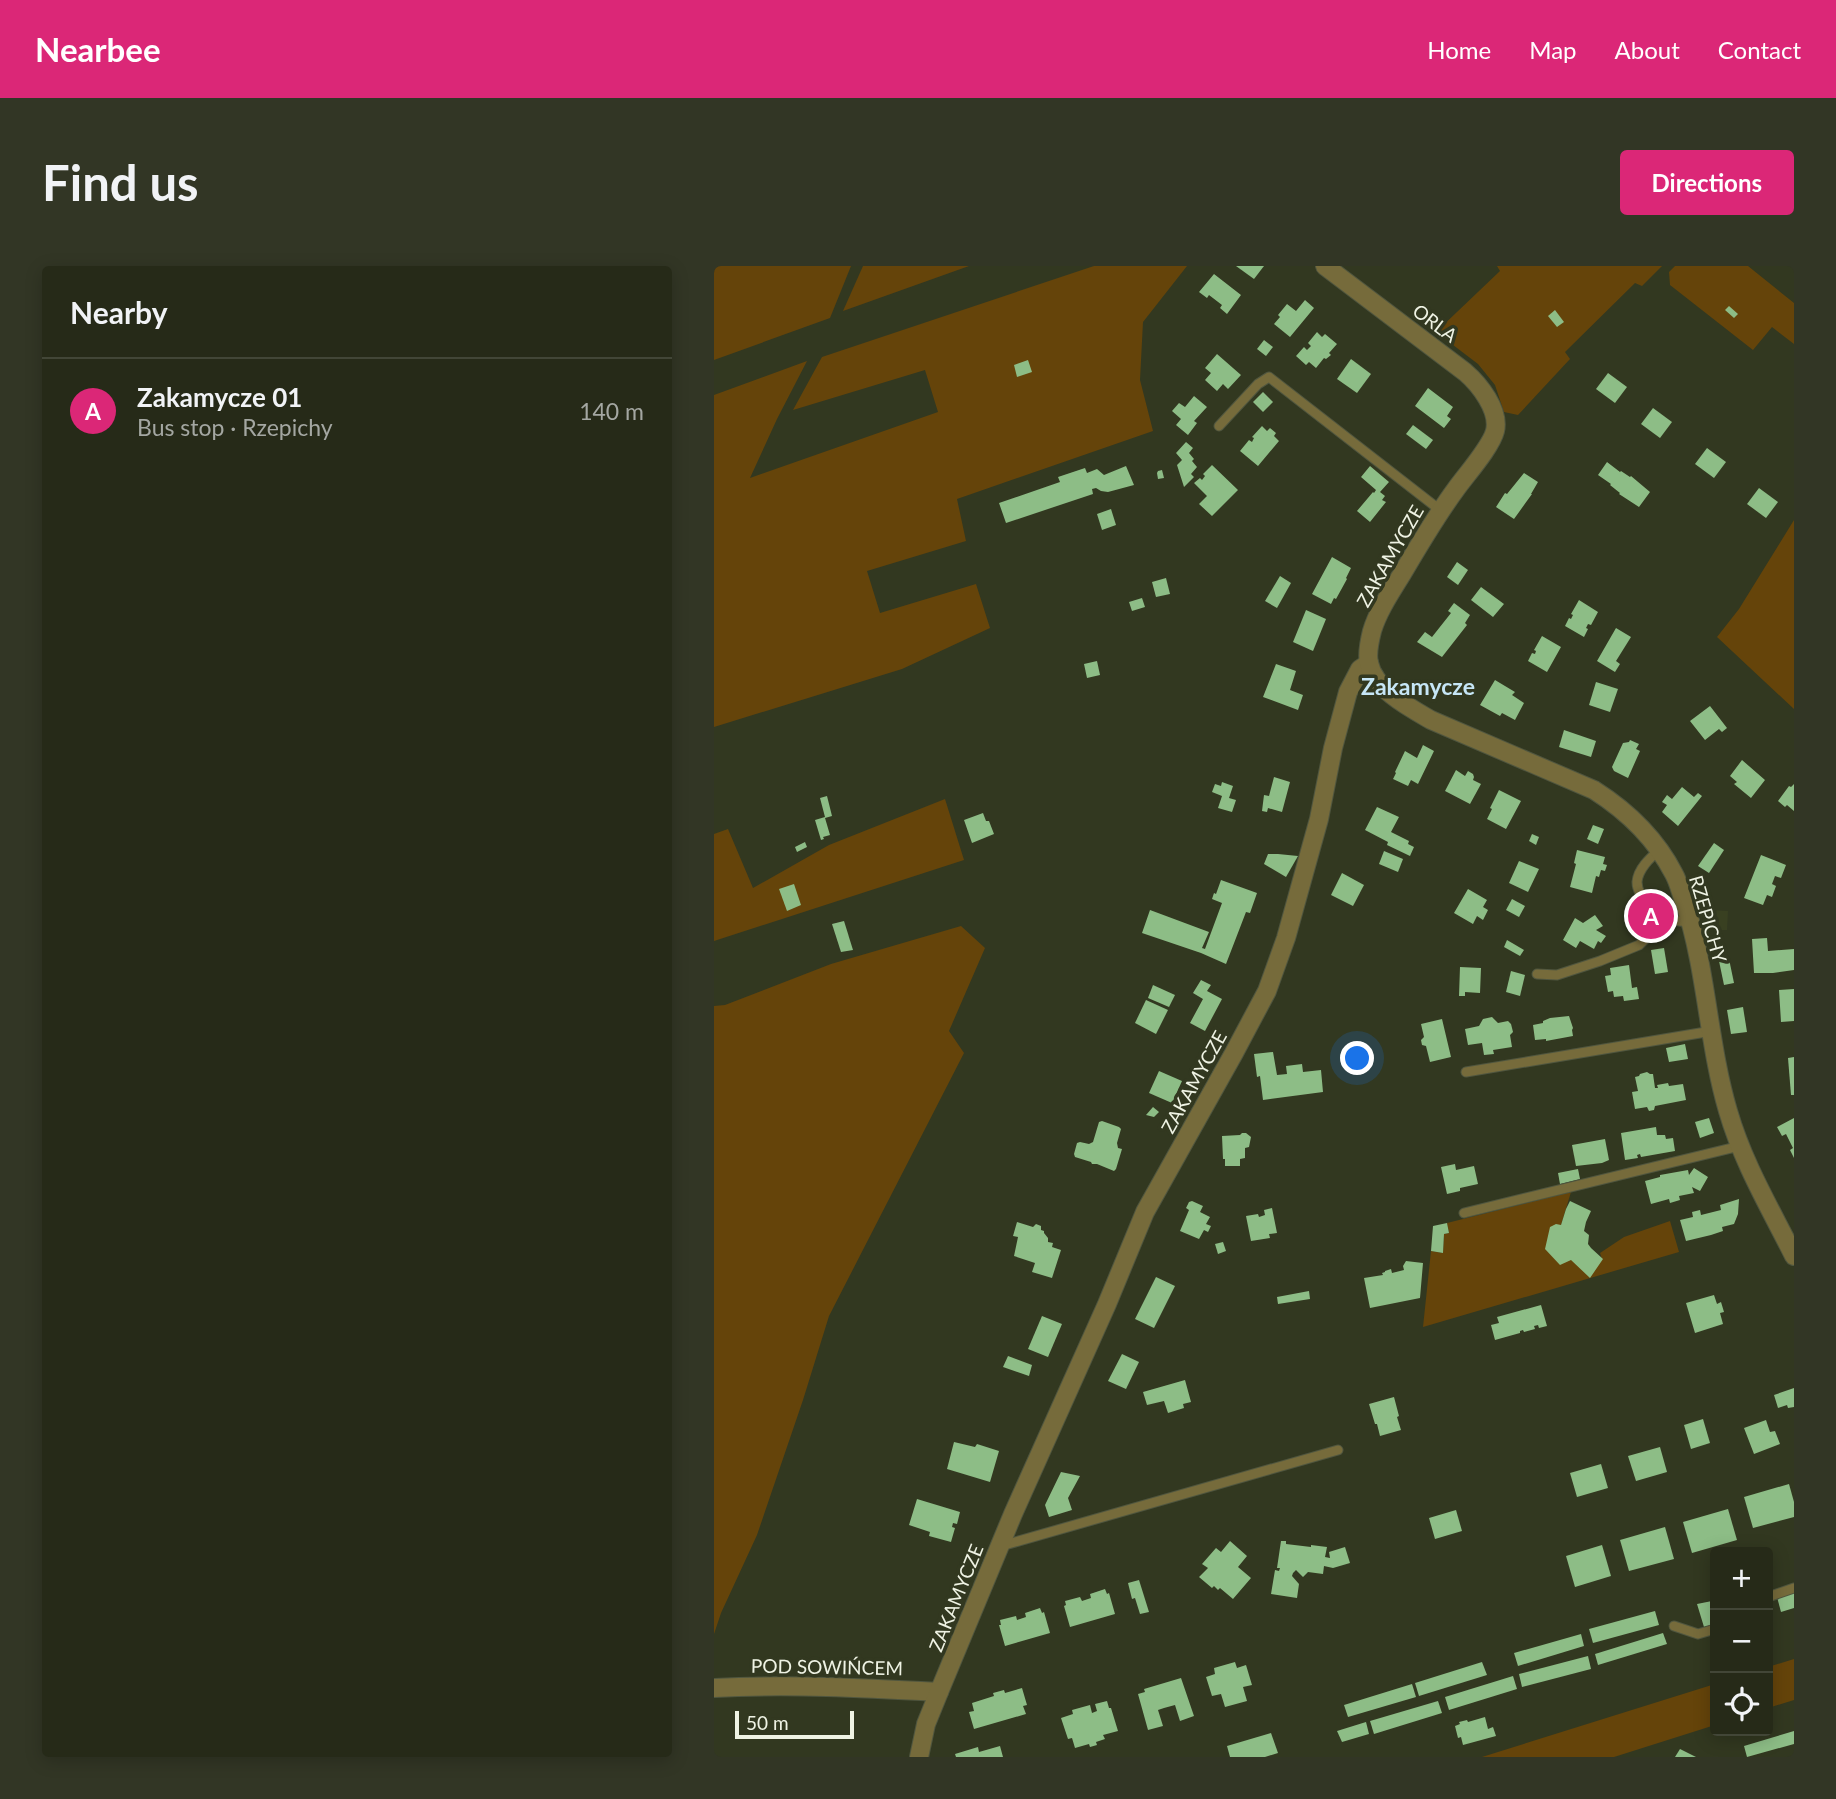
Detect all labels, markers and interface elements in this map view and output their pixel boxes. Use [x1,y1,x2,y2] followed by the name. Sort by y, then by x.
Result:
[35,29,161,69] text: Nearbee
[1427,35,1491,64] text: Home
[1529,35,1577,64] text: Map
[1615,35,1680,64] text: About
[1718,35,1801,64] text: Contact
[1620,150,1794,215] button: Directions
[42,153,199,211] text: Find us
[70,294,168,330] text: Nearby
[1409,298,1462,347] street label: ORLA
[137,381,302,413] text: Zakamycze 01
[85,397,101,425] text: A
[579,397,644,425] text: 140 m
[137,413,333,441] text: Bus stop · Rzepichy
[1351,501,1428,611] street label: ZAKAMYCZE
[1361,672,1475,700] district label: Zakamycze
[1685,872,1732,965] street label: RZEPICHY
[1628,890,1674,942] pin: A
[1156,1026,1231,1137] street label: ZAKAMYCZE
[1340,1041,1374,1075] your location
[924,1541,987,1655] street label: ZAKAMYCZE
[1710,1547,1773,1736] map controls
[1710,1547,1773,1610] button: +
[1710,1610,1773,1673] button: −
[751,1654,903,1679] street label: POD SOWIŃCEM
[1710,1673,1773,1736] button: locate
[735,1708,854,1740] scale bar
[746,1711,789,1734] text: 50 m

